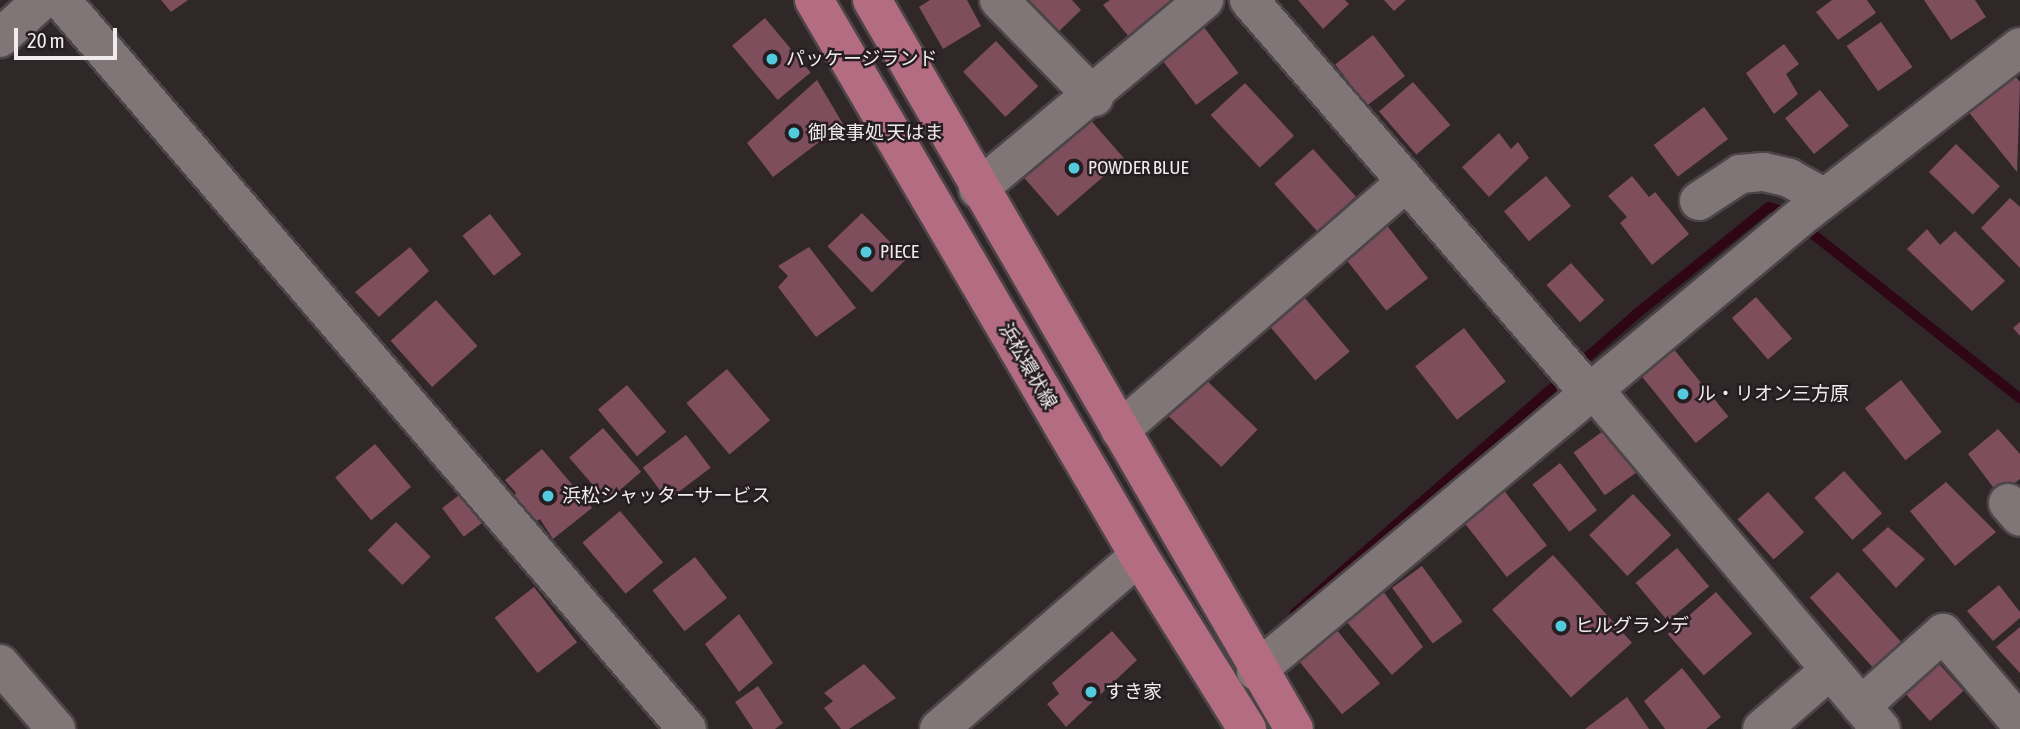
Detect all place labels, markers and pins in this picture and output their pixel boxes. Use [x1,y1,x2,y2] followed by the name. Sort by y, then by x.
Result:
[786,48,938,70] place label: パッケージランド
[764,51,780,67] marker: パッケージランド
[808,122,944,144] place label: 御食事処 天はま
[786,125,802,141] marker: 御食事処 天はま
[1088,157,1188,179] place label: POWDER BLUE
[1066,160,1082,176] marker: POWDER BLUE
[880,241,919,263] place label: PIECE
[858,244,874,260] marker: PIECE
[1697,383,1849,405] place label: ル・リオン三方原
[1675,386,1691,402] marker: ル・リオン三方原
[562,485,771,507] place label: 浜松シャッターサービス
[540,488,556,504] marker: 浜松シャッターサービス
[1575,615,1689,637] place label: ヒルグランデ
[1553,618,1569,634] marker: ヒルグランデ
[1105,681,1162,703] place label: すき家
[1083,684,1099,700] marker: すき家

